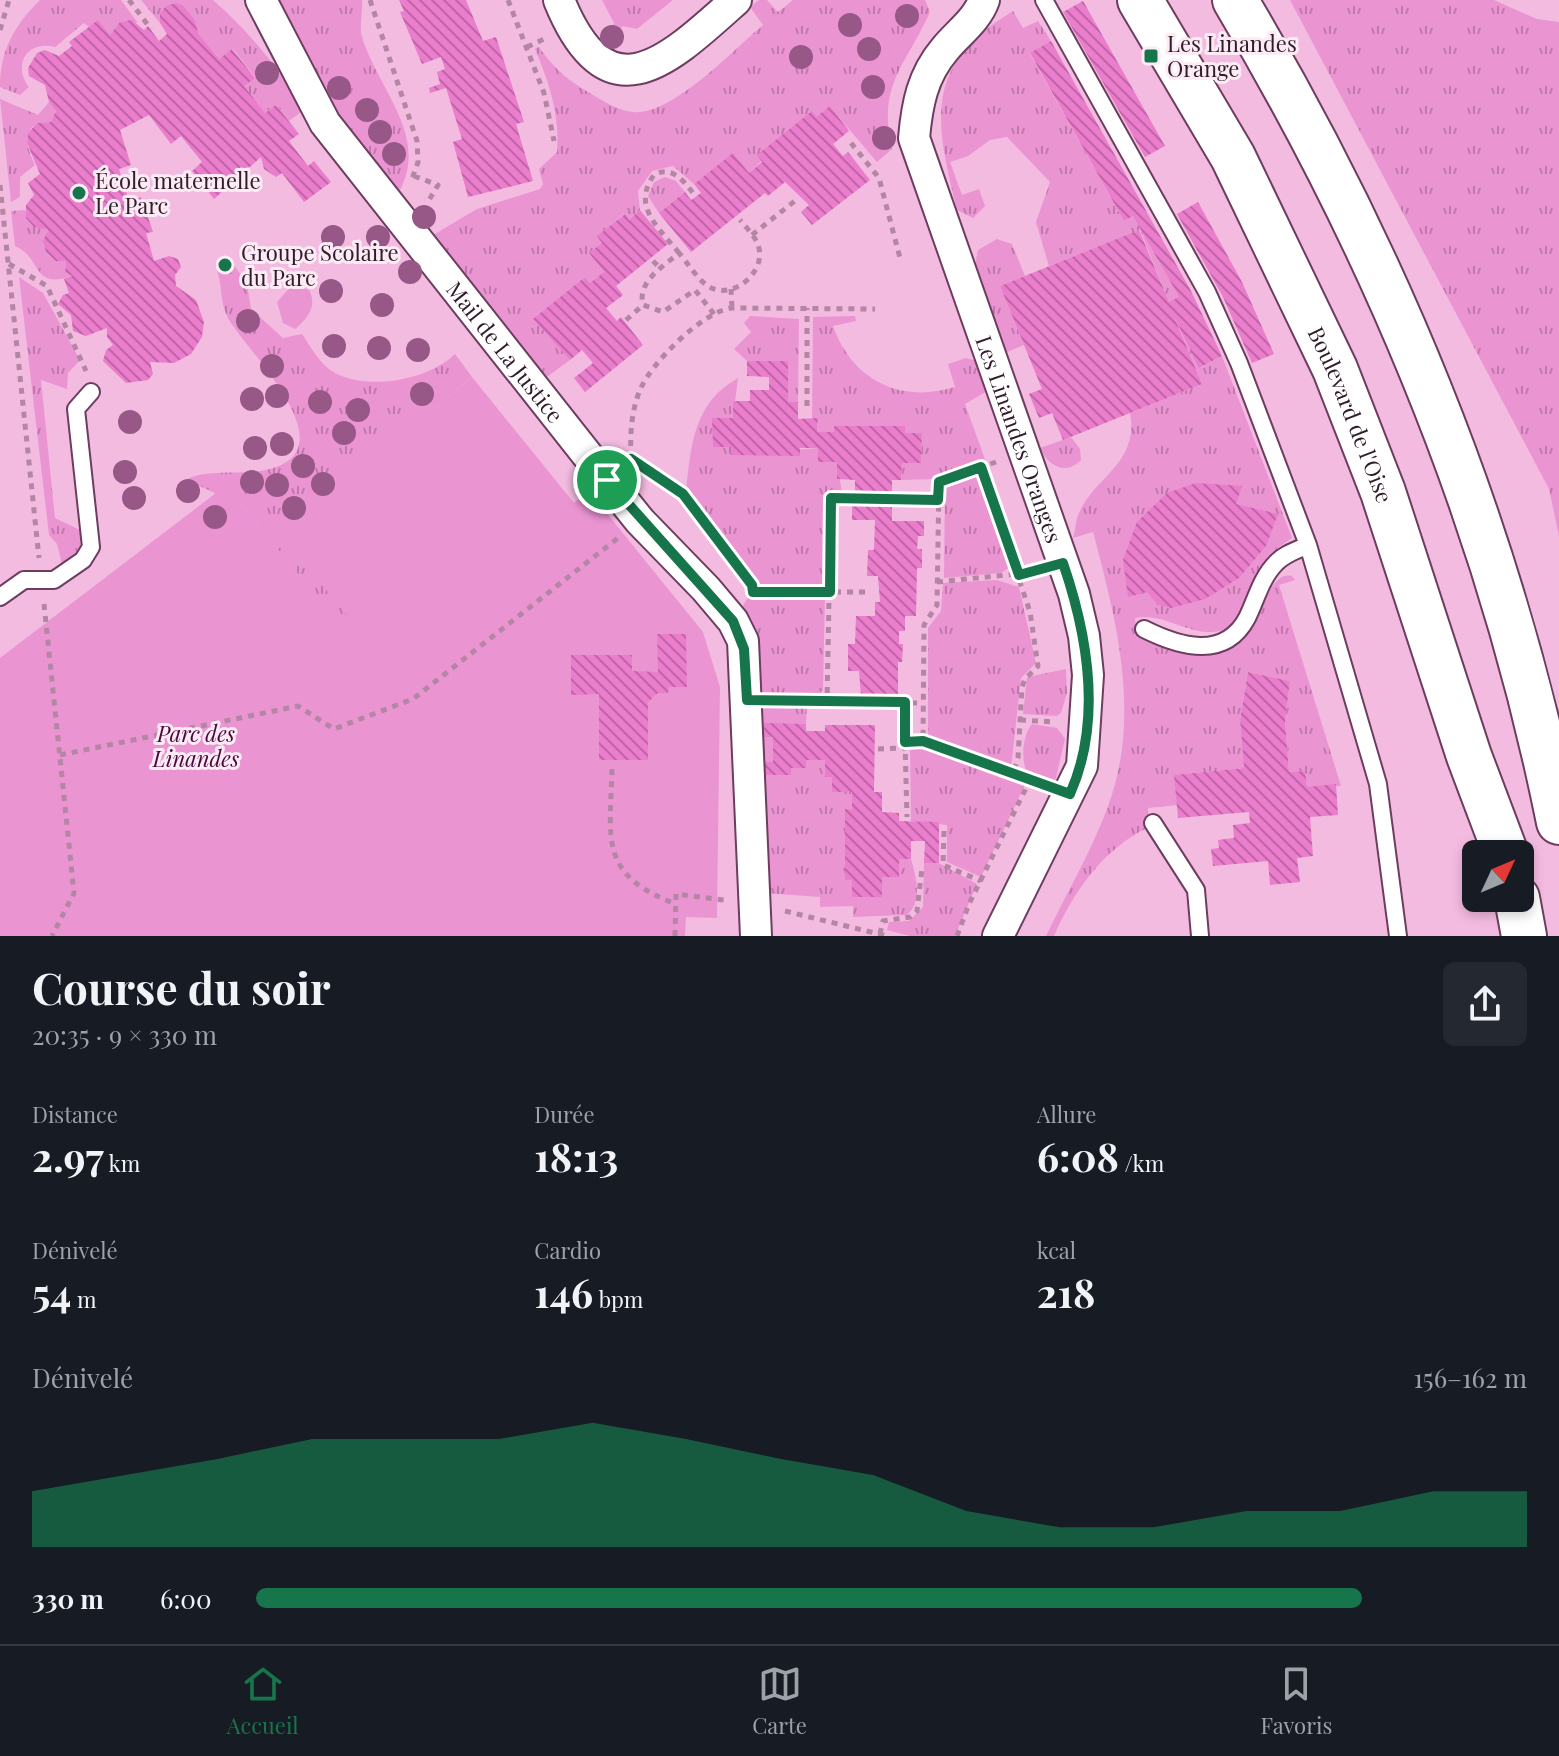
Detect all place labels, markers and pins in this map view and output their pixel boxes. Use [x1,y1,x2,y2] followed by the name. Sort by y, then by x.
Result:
[1167,28,1297,83] place label: Les Linandes Orange
[1142,47,1160,65] marker: Les Linandes Orange
[95,165,261,220] place label: École maternelle Le Parc
[70,184,88,202] marker: École maternelle Le Parc
[241,237,399,292] place label: Groupe Scolaire du Parc
[216,256,234,274] marker: Groupe Scolaire du Parc
[573,446,641,514] pin

